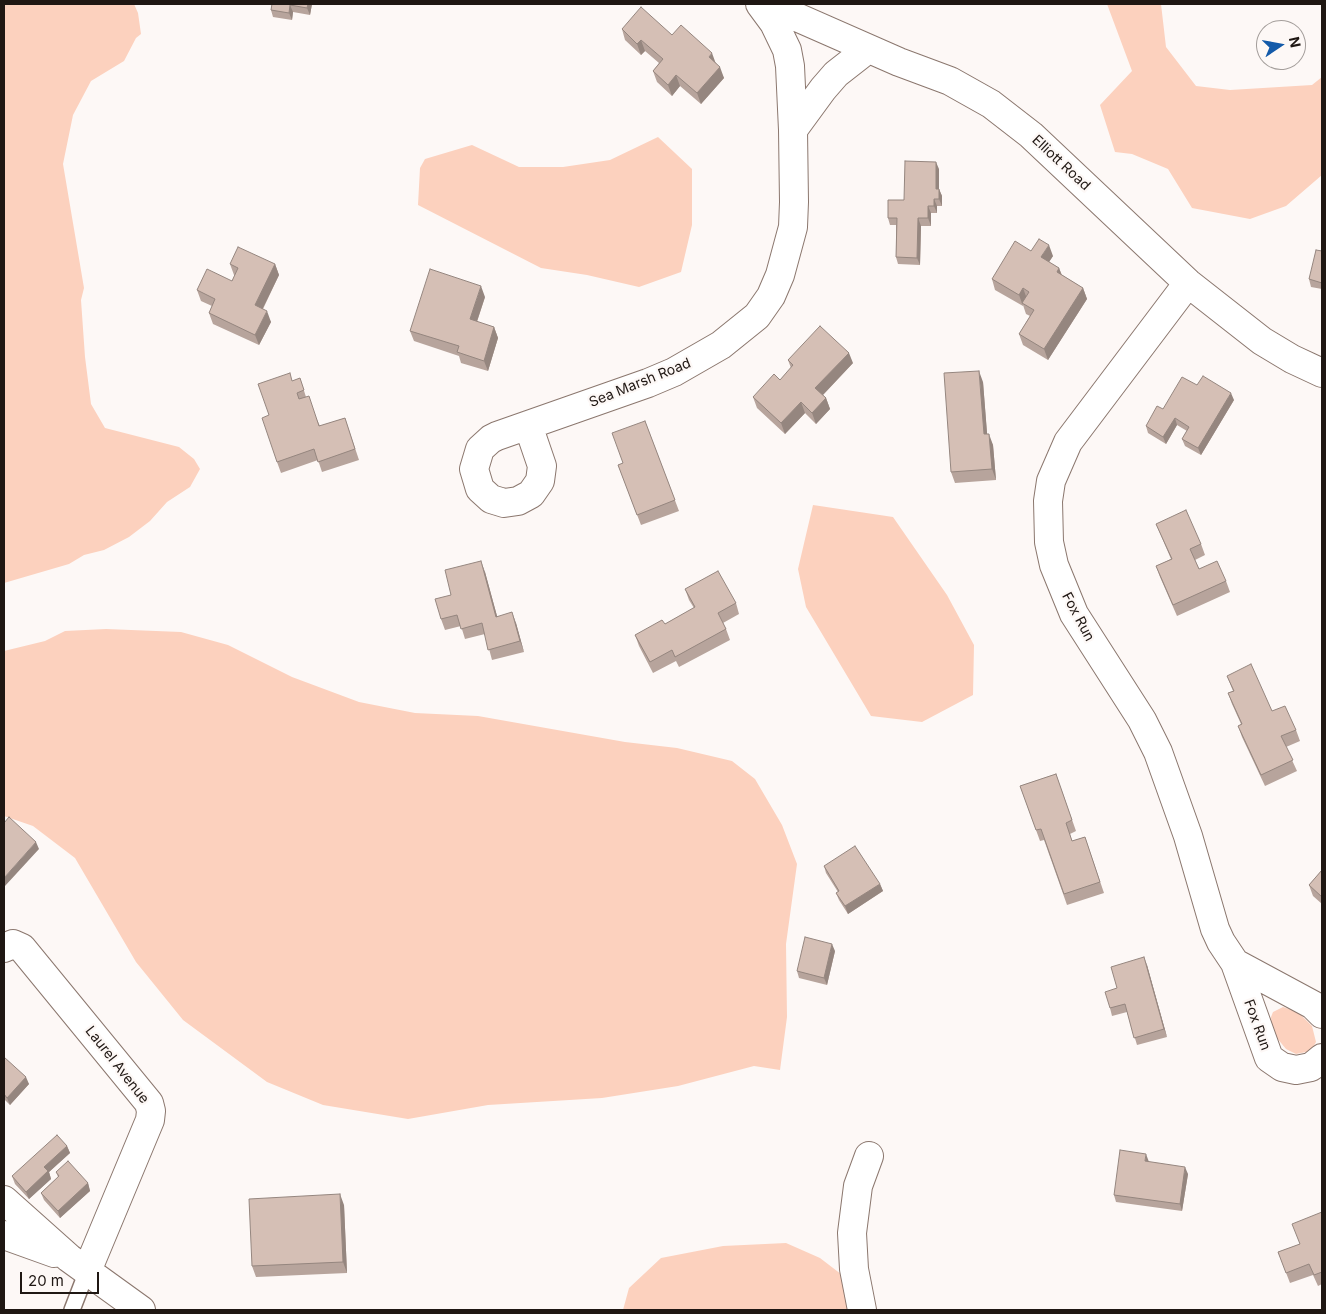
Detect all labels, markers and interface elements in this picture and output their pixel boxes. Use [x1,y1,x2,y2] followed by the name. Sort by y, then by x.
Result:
[1256,20,1306,70] north arrow
[1286,35,1305,49] text: N
[1028,132,1094,194] street label: Elliott Road
[587,355,693,411] street label: Sea Marsh Road
[1058,590,1098,644] street label: Fox Run
[1240,997,1274,1053] street label: Fox Run
[82,1023,152,1107] street label: Laurel Avenue
[22,1262,101,1294] scale bar
[28,1271,64,1290] text: 20 m

